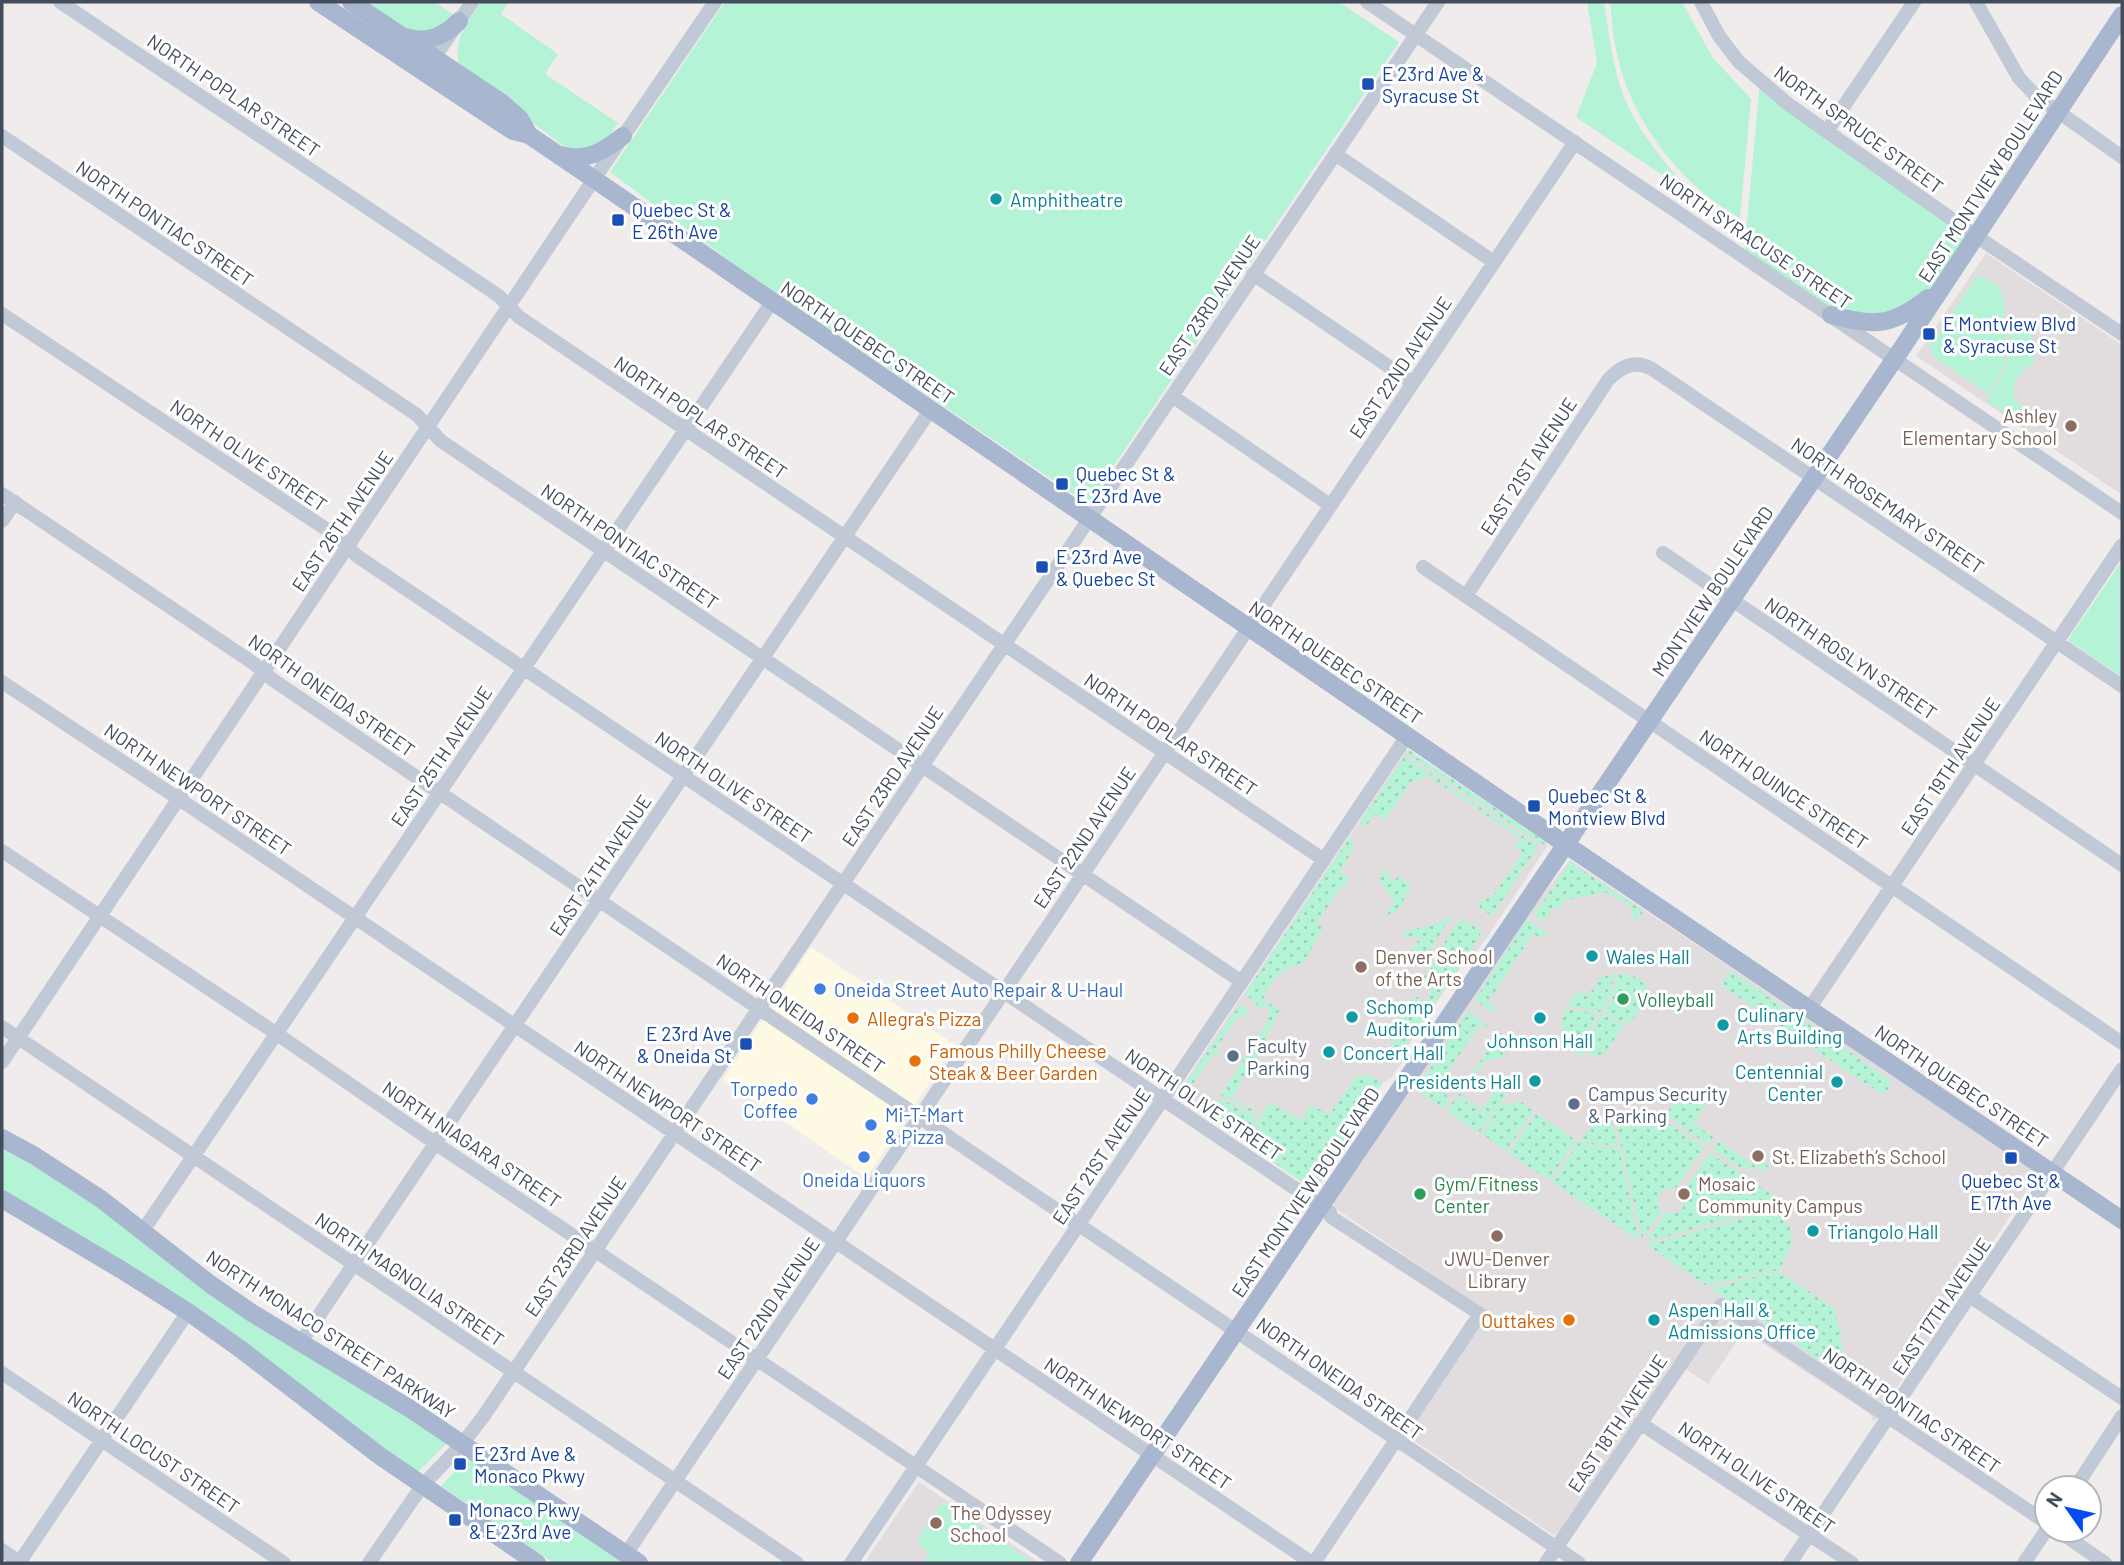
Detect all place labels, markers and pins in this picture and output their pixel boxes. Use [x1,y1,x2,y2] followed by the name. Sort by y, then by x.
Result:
[1382,62,1484,107] place label: E 23rd Ave & Syracuse St
[1360,76,1376,92] marker: E 23rd Ave & Syracuse St
[1010,188,1123,211] place label: Amphitheatre
[988,191,1004,207] marker: Amphitheatre
[632,198,732,243] place label: Quebec St & E 26th Ave
[610,212,626,228] marker: Quebec St & E 26th Ave
[1943,312,2076,357] place label: E Montview Blvd & Syracuse St
[1921,326,1937,342] marker: E Montview Blvd & Syracuse St
[1902,404,2057,449] place label: Ashley Elementary School
[2063,418,2079,434] marker: Ashley Elementary School
[1076,462,1176,507] place label: Quebec St & E 23rd Ave
[1054,476,1070,492] marker: Quebec St & E 23rd Ave
[1056,545,1156,590] place label: E 23rd Ave & Quebec St
[1034,559,1050,575] marker: E 23rd Ave & Quebec St
[1548,784,1666,829] place label: Quebec St & Montview Blvd
[1526,798,1542,814] marker: Quebec St & Montview Blvd
[1375,945,1493,990] place label: Denver School of the Arts
[1606,945,1690,968] place label: Wales Hall
[1584,948,1600,964] marker: Wales Hall
[1353,959,1369,975] marker: Denver School of the Arts
[834,978,1123,1001] place label: Oneida Street Auto Repair & U-Haul
[812,981,828,997] marker: Oneida Street Auto Repair & U-Haul
[1637,988,1714,1011] place label: Volleyball
[1615,991,1631,1007] marker: Volleyball
[1366,995,1458,1040] place label: Schomp Auditorium
[1737,1003,1842,1048] place label: Culinary Arts Building
[867,1007,981,1030] place label: Allegra's Pizza
[1344,1009,1360,1025] marker: Schomp Auditorium
[845,1010,861,1026] marker: Allegra's Pizza
[1532,1010,1548,1026] marker: Johnson Hall
[1715,1017,1731,1033] marker: Culinary Arts Building
[637,1022,732,1067] place label: E 23rd Ave & Oneida St
[1487,1029,1593,1052] place label: Johnson Hall
[1247,1034,1310,1079] place label: Faculty Parking
[738,1036,754,1052] marker: E 23rd Ave & Oneida St
[929,1039,1107,1084] place label: Famous Philly Cheese Steak & Beer Garden
[1343,1041,1444,1064] place label: Concert Hall
[1321,1044,1337,1060] marker: Concert Hall
[1225,1048,1241,1064] marker: Faculty Parking
[907,1053,923,1069] marker: Famous Philly Cheese Steak & Beer Garden
[1735,1060,1823,1105] place label: Centennial Center
[1398,1070,1521,1093] place label: Presidents Hall
[1527,1073,1543,1089] marker: Presidents Hall
[1829,1074,1845,1090] marker: Centennial Center
[730,1077,798,1122] place label: Torpedo Coffee
[1588,1082,1727,1127] place label: Campus Security & Parking
[804,1091,820,1107] marker: Torpedo Coffee
[1566,1096,1582,1112] marker: Campus Security & Parking
[885,1103,964,1148] place label: Mi-T-Mart & Pizza
[863,1117,879,1133] marker: Mi-T-Mart & Pizza
[1772,1145,1946,1168] place label: St. Elizabeth’s School
[1750,1148,1766,1164] marker: St. Elizabeth’s School
[856,1149,872,1165] marker: Oneida Liquors
[2003,1150,2019,1166] marker: Quebec St & E 17th Ave
[802,1168,926,1191] place label: Oneida Liquors
[1961,1169,2061,1214] place label: Quebec St & E 17th Ave
[1434,1172,1538,1217] place label: Gym/Fitness Center
[1698,1172,1863,1217] place label: Mosaic Community Campus
[1412,1186,1428,1202] marker: Gym/Fitness Center
[1676,1186,1692,1202] marker: Mosaic Community Campus
[1827,1220,1938,1243] place label: Triangolo Hall
[1805,1223,1821,1239] marker: Triangolo Hall
[1489,1228,1505,1244] marker: JWU-Denver Library
[1444,1247,1550,1292] place label: JWU-Denver Library
[1668,1298,1816,1343] place label: Aspen Hall & Admissions Office
[1481,1309,1555,1332] place label: Outtakes
[1561,1312,1577,1328] marker: Outtakes
[1646,1312,1662,1328] marker: Aspen Hall & Admissions Office
[474,1442,585,1487] place label: E 23rd Ave & Monaco Pkwy
[452,1456,468,1472] marker: E 23rd Ave & Monaco Pkwy
[469,1498,580,1543] place label: Monaco Pkwy & E 23rd Ave
[950,1501,1052,1546] place label: The Odyssey School
[447,1512,463,1528] marker: Monaco Pkwy & E 23rd Ave
[928,1515,944,1531] marker: The Odyssey School

